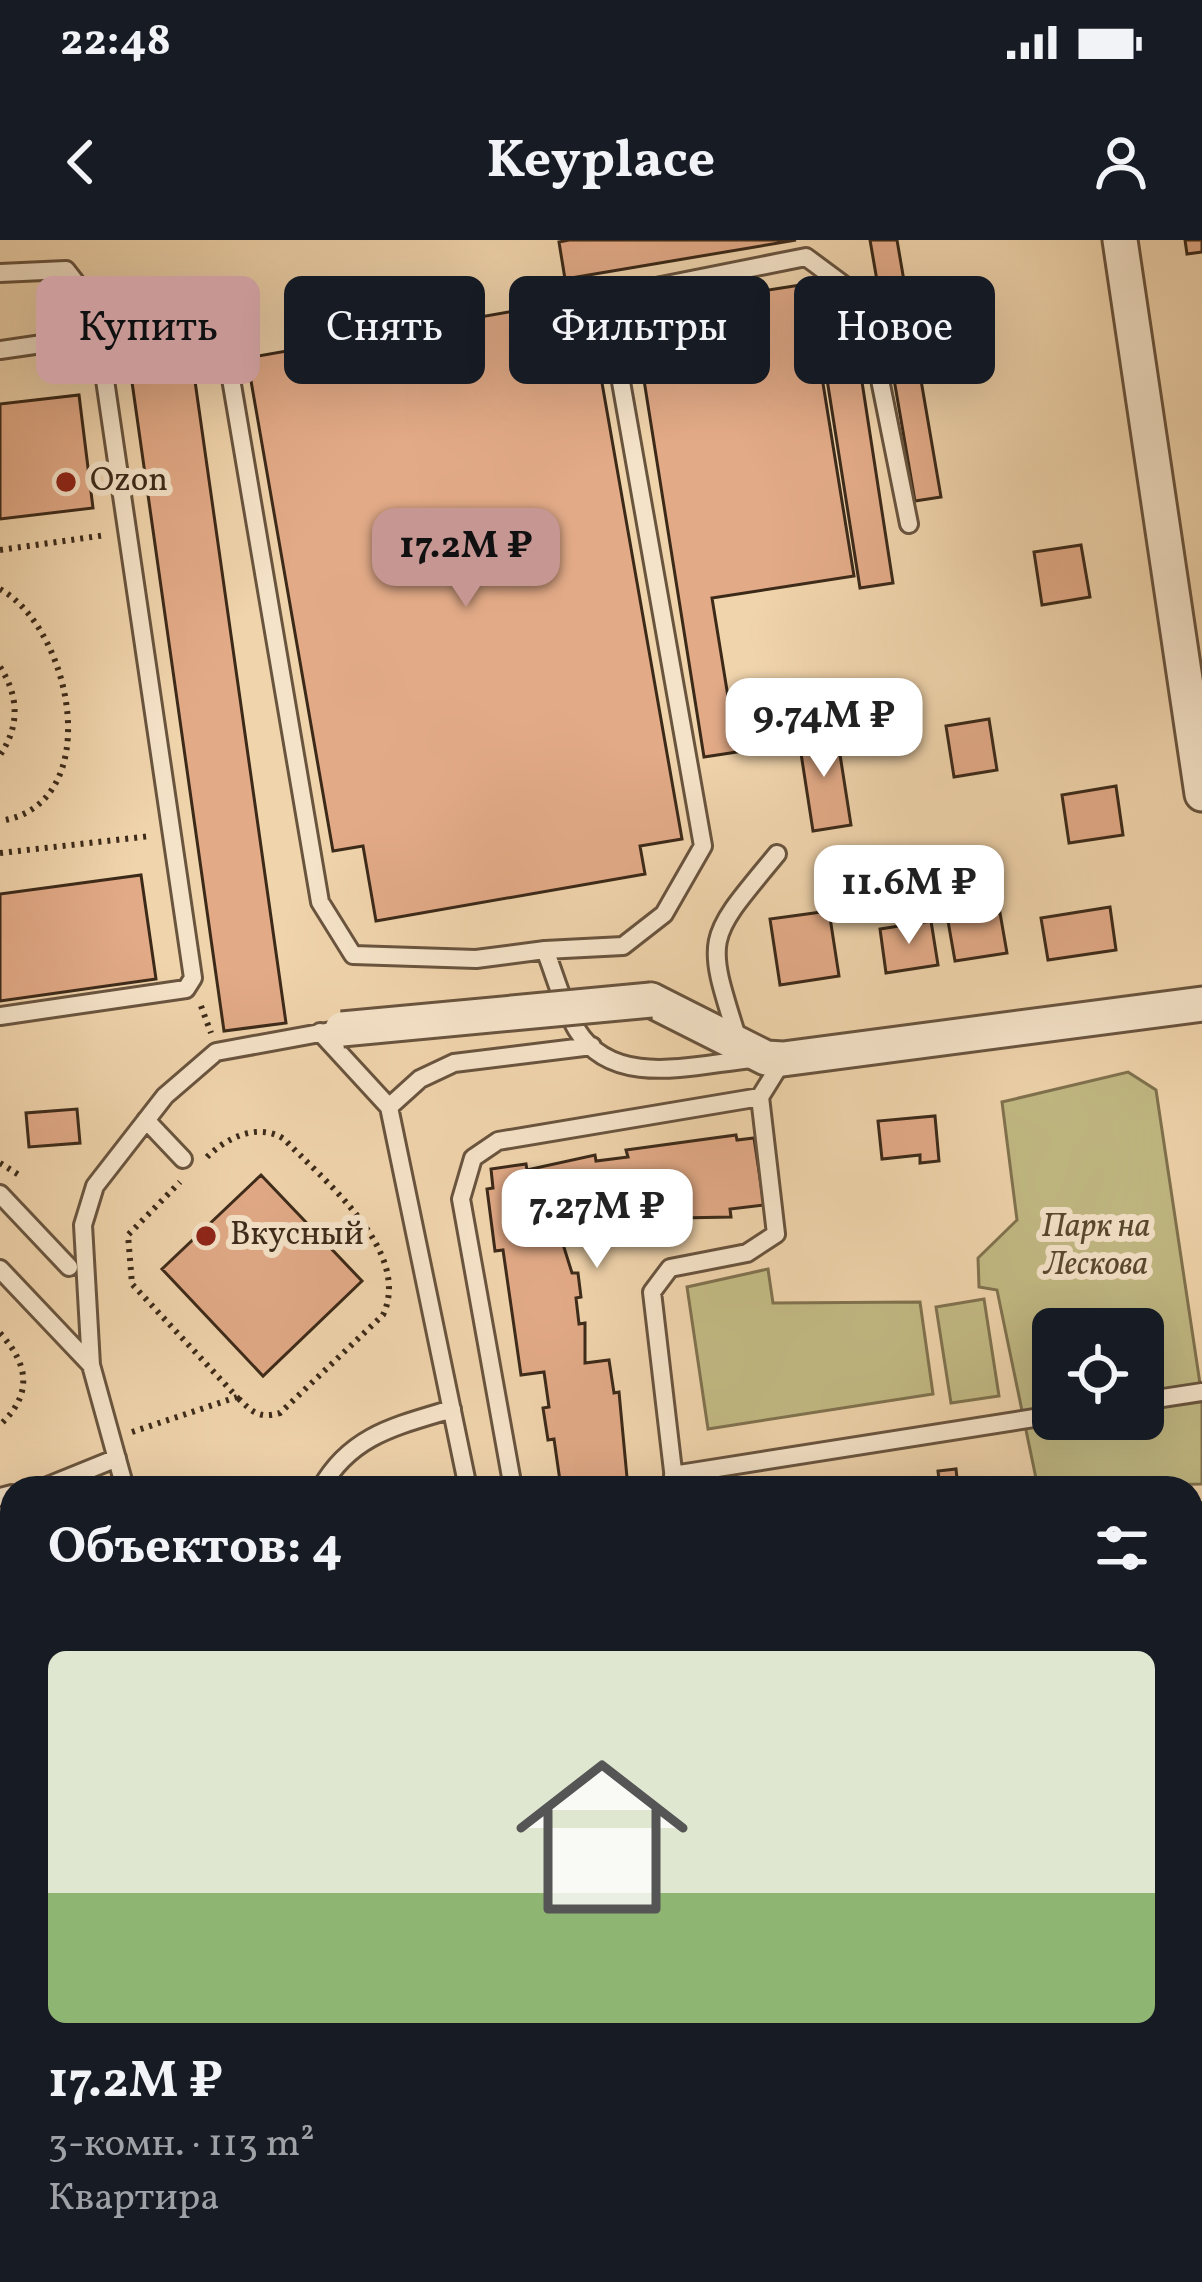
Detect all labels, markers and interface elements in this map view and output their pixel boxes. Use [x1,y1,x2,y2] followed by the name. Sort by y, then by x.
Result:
[60,11,171,74] text: 22:48
[487,125,715,200] text: Keyplace
[48,129,114,195] icon: back
[1088,129,1154,195] icon: person
[36,276,260,384] chip: Купить
[284,276,485,384] chip: Снять
[509,276,770,384] chip: Фильтры
[794,276,995,384] chip: Новое
[90,459,168,505] place label: Ozon
[53,469,79,495] marker: Ozon
[355,508,577,610] pin: 17.2M ₽
[399,520,533,574] text: 17.2M ₽
[713,678,935,780] pin: 9.74M ₽
[753,690,895,744] text: 9.74M ₽
[798,845,1020,947] pin: 11.6M ₽
[841,857,977,911] text: 11.6M ₽
[486,1169,708,1271] pin: 7.27M ₽
[529,1181,665,1235] text: 7.27M ₽
[1042,1205,1150,1289] park label: Парк на Лескова
[230,1213,364,1259] place label: Вкусный
[193,1223,219,1249] marker: Вкусный
[1032,1308,1164,1440] map controls
[1032,1308,1164,1440] button: locate
[48,1513,343,1584] text: Объектов: 4
[1089,1515,1155,1581] icon: filters
[494,1729,710,1945] icon: home
[48,2047,223,2118] text: 17.2M ₽
[48,2118,315,2172] text: 3-комн. · 113 m²
[48,2172,220,2226] text: Квартира

